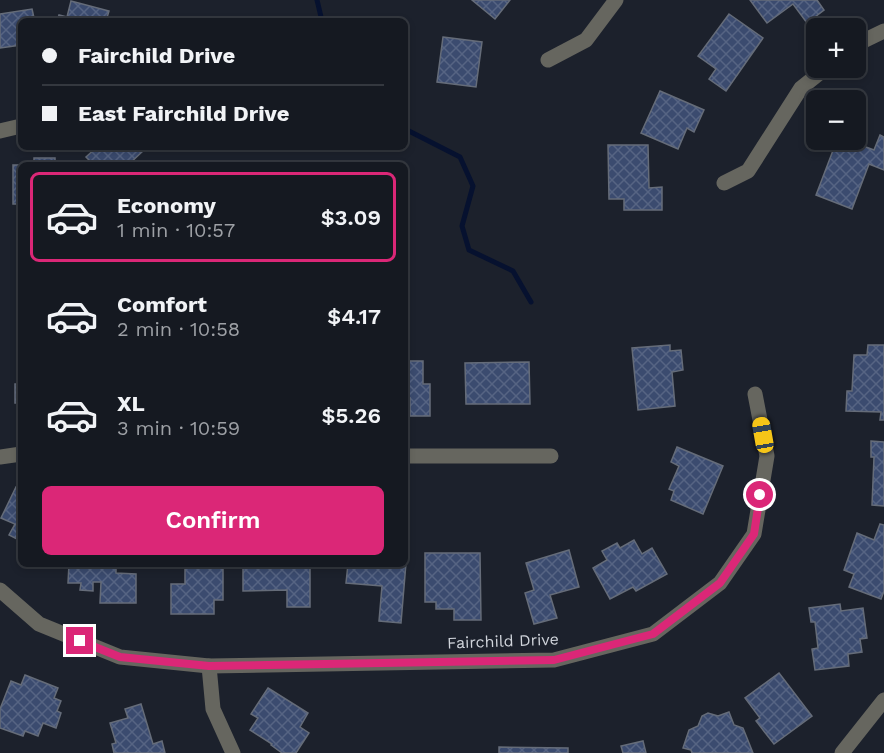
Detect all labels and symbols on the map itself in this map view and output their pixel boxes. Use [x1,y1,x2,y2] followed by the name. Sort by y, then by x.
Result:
[751,416,775,454] car
[746,481,773,508] route start
[66,627,93,654] route end
[447,630,559,652] street label: Fairchild Drive

